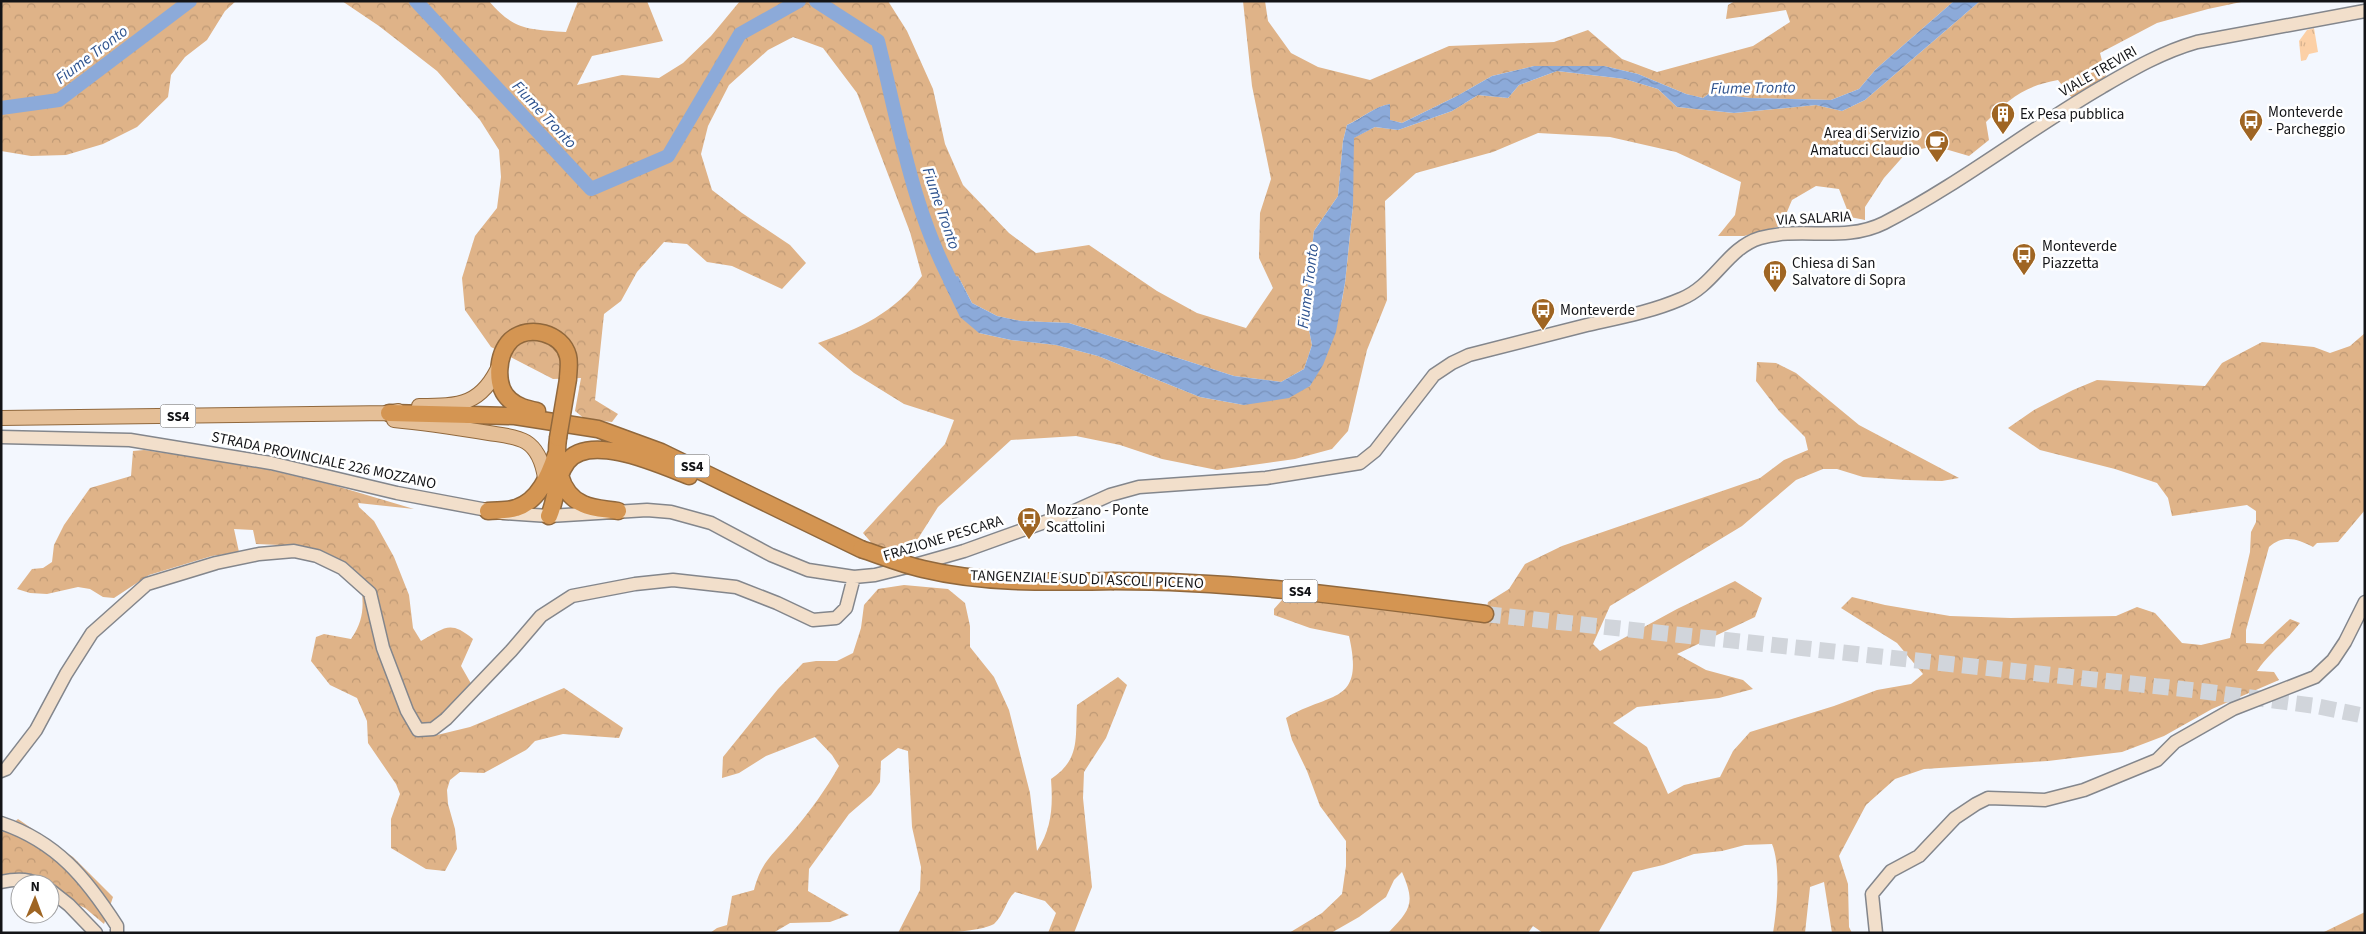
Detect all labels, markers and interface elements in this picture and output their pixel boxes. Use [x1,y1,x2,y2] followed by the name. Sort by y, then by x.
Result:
[51,20,132,89] water label: Fiume Tronto
[2055,41,2141,102] street label: VIALE TREVIRI
[507,76,581,153] water label: Fiume Tronto
[1710,76,1796,100] water label: Fiume Tronto
[1990,101,2016,135] building icon: Ex Pesa pubblica
[2268,102,2345,140] place label: Monteverde - Parcheggio
[2020,104,2124,125] place label: Ex Pesa pubblica
[2238,108,2264,142] bus stop icon: Monteverde - Parcheggio
[1811,123,1920,161] place label: Area di Servizio Amatucci Claudio
[1924,129,1950,163] cafe icon: Area di Servizio Amatucci Claudio
[917,164,965,252] water label: Fiume Tronto
[1776,206,1853,231] street label: VIA SALARIA
[2042,236,2117,274] place label: Monteverde Piazzetta
[1292,242,1324,330] water label: Fiume Tronto
[2011,242,2037,276] bus stop icon: Monteverde Piazzetta
[1792,253,1906,291] place label: Chiesa di San Salvatore di Sopra
[1762,259,1788,293] building icon: Chiesa di San Salvatore di Sopra
[1530,297,1556,331] bus stop icon: Monteverde
[1560,300,1635,321] place label: Monteverde
[160,404,196,428] road number: SS4
[210,426,438,495] street label: STRADA PROVINCIALE 226 MOZZANO
[674,454,710,478] road number: SS4
[1046,500,1149,538] place label: Mozzano - Ponte Scattolini
[1016,506,1042,540] bus stop icon: Mozzano - Ponte Scattolini
[881,510,1006,567] street label: FRAZIONE PESCARA
[970,565,1204,594] street label: TANGENZIALE SUD DI ASCOLI PICENO
[1282,580,1318,602] road number: SS4
[10,874,60,924] north arrow
[30,877,40,897] text: N

